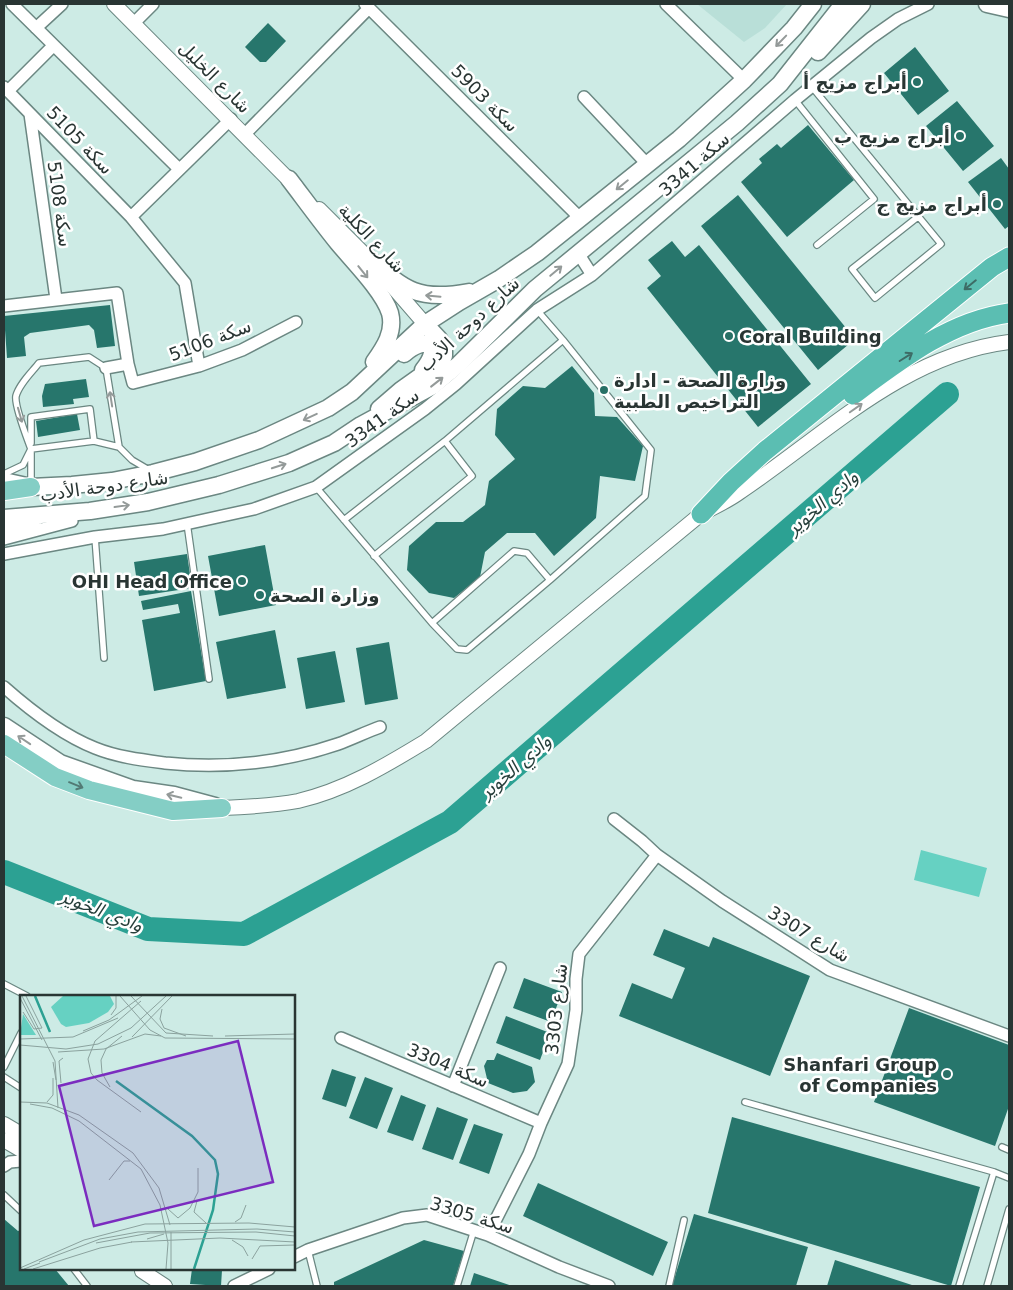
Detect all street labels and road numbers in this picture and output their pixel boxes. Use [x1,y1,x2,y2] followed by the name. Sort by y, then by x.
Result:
[174,37,255,118] street label: شارع الخليل
[447,60,523,136] street label: سكة 5903
[43,102,117,178] street label: سكة 5105
[655,128,733,200] street label: سكة 3341
[44,160,76,248] street label: سكة 5108
[334,199,409,278] street label: شارع الكلية
[415,272,524,376] street label: شارع دوحة الأدب
[166,315,254,365] street label: سكة 5106
[341,384,423,452] street label: سكة 3341
[39,467,170,506] street label: شارع دوحة الأدب
[764,901,854,967] street label: 3307 شارع
[541,962,572,1056] street label: 3303 شارع
[404,1038,492,1092] street label: سكة 3304
[428,1192,516,1238] street label: 3305 سكة

